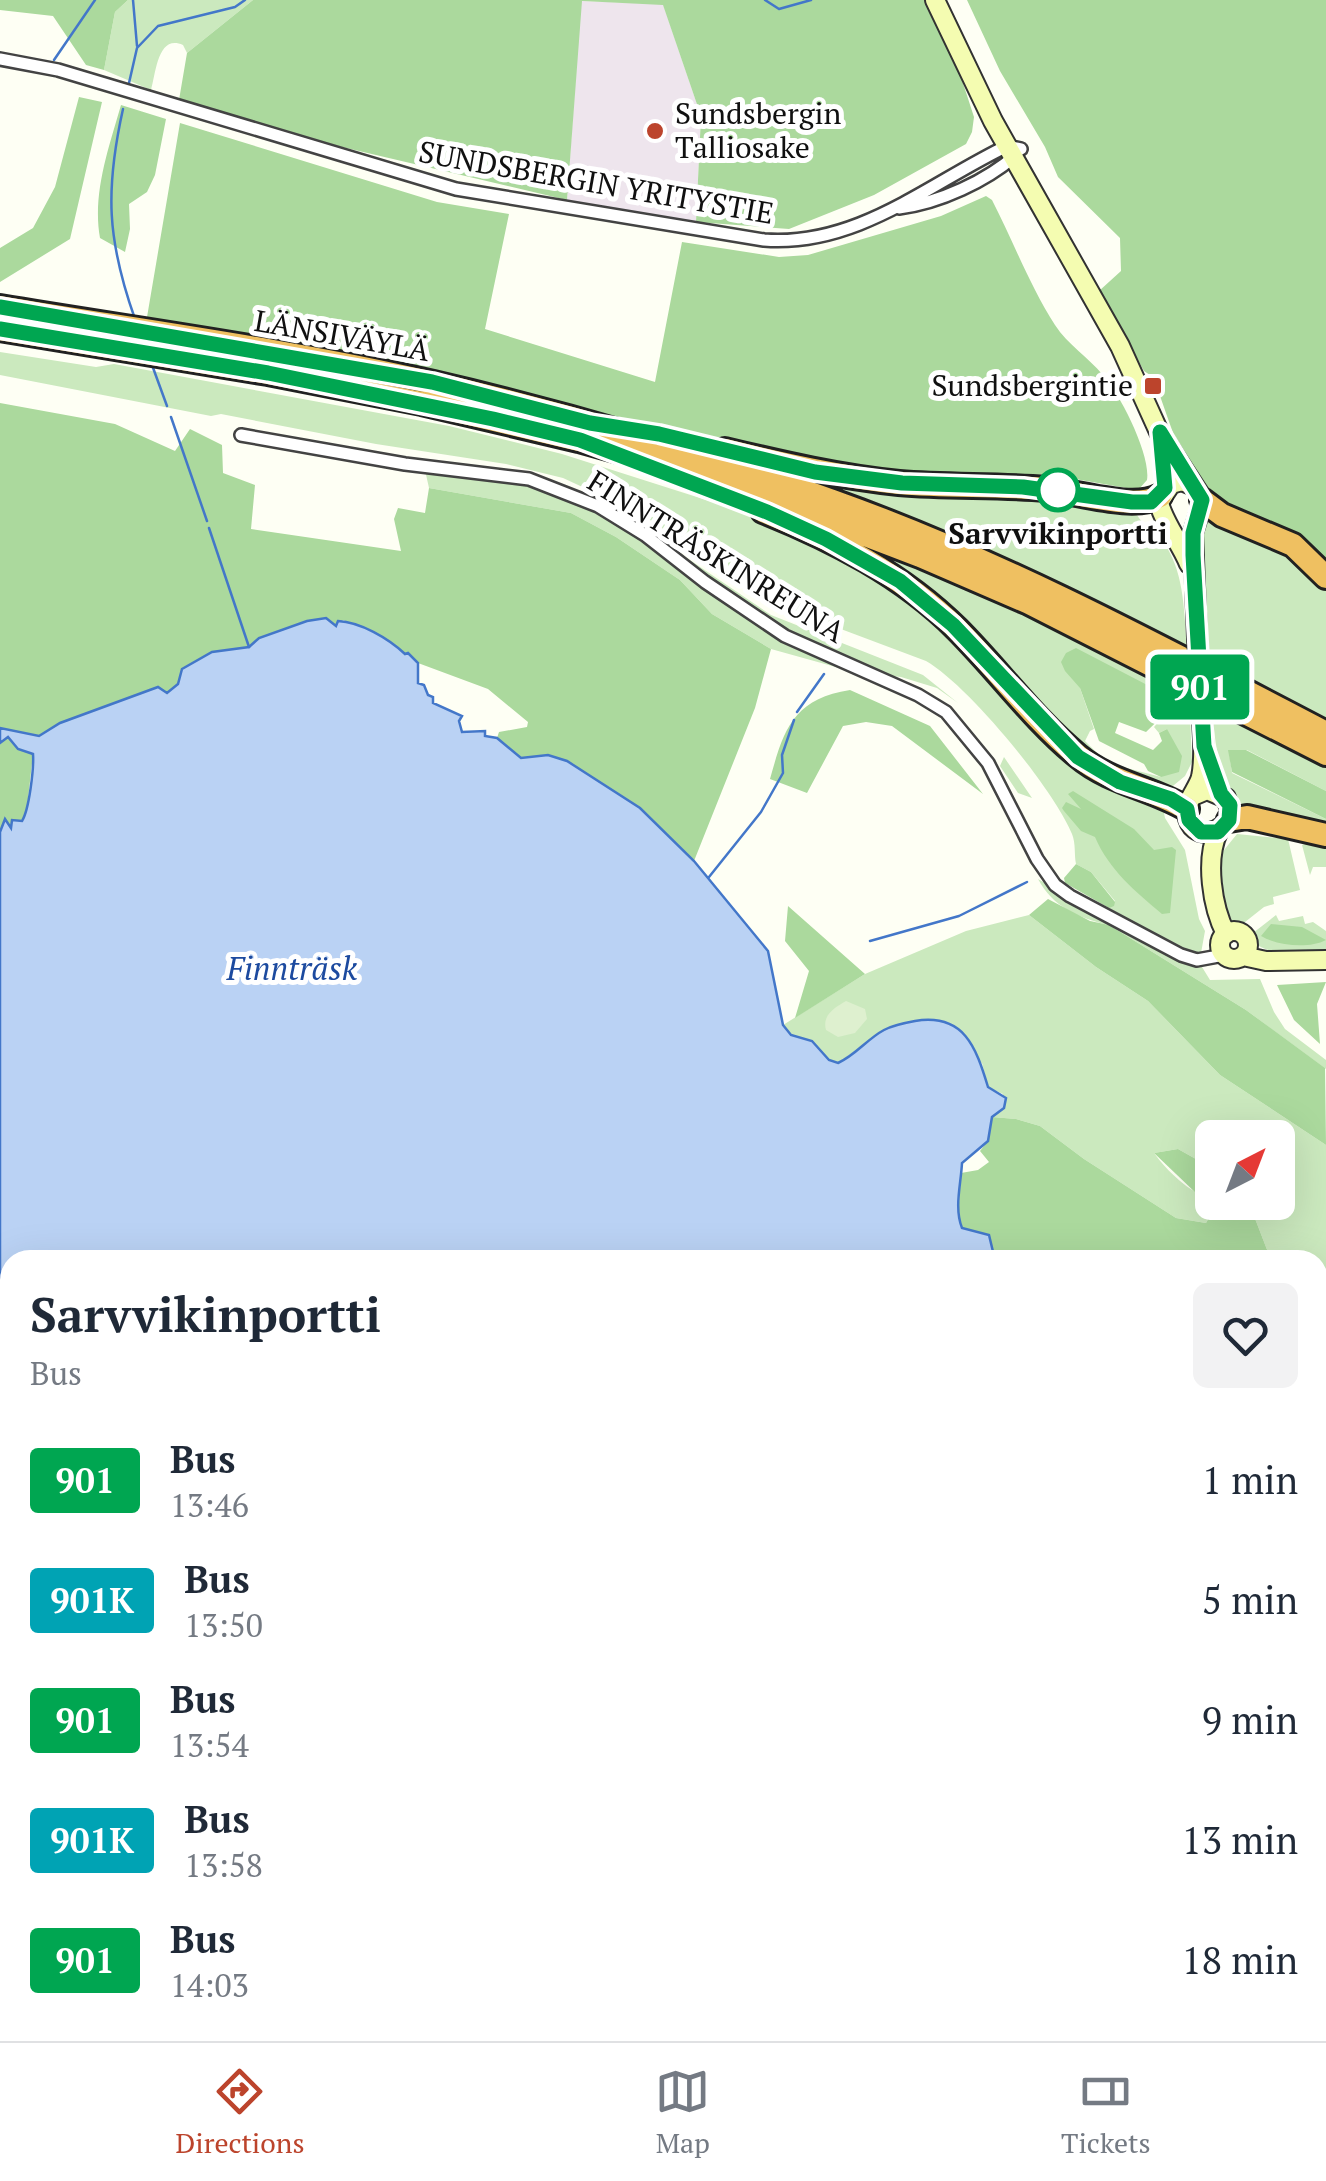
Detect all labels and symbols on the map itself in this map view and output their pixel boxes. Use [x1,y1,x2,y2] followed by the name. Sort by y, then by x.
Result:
[675,93,842,167] place label: Sundsbergin Talliosake
[644,120,666,142] marker: Sundsbergin Talliosake
[416,131,777,233] street label: SUNDSBERGIN YRITYSTIE
[252,300,433,370] street label: LÄNSIVÄYLÄ
[931,365,1133,405] place label: Sundsbergintie
[1142,375,1164,397] marker: Sundsbergintie
[580,461,853,652] street label: FINNTRÄSKINREUNA
[1037,469,1079,511] marker: Sarvvikinportti
[948,513,1168,553] place label: Sarvvikinportti
[1142,654,1258,720] line badge: 901
[226,947,358,989] water label: Finnträsk
[1195,1120,1295,1220] north arrow

